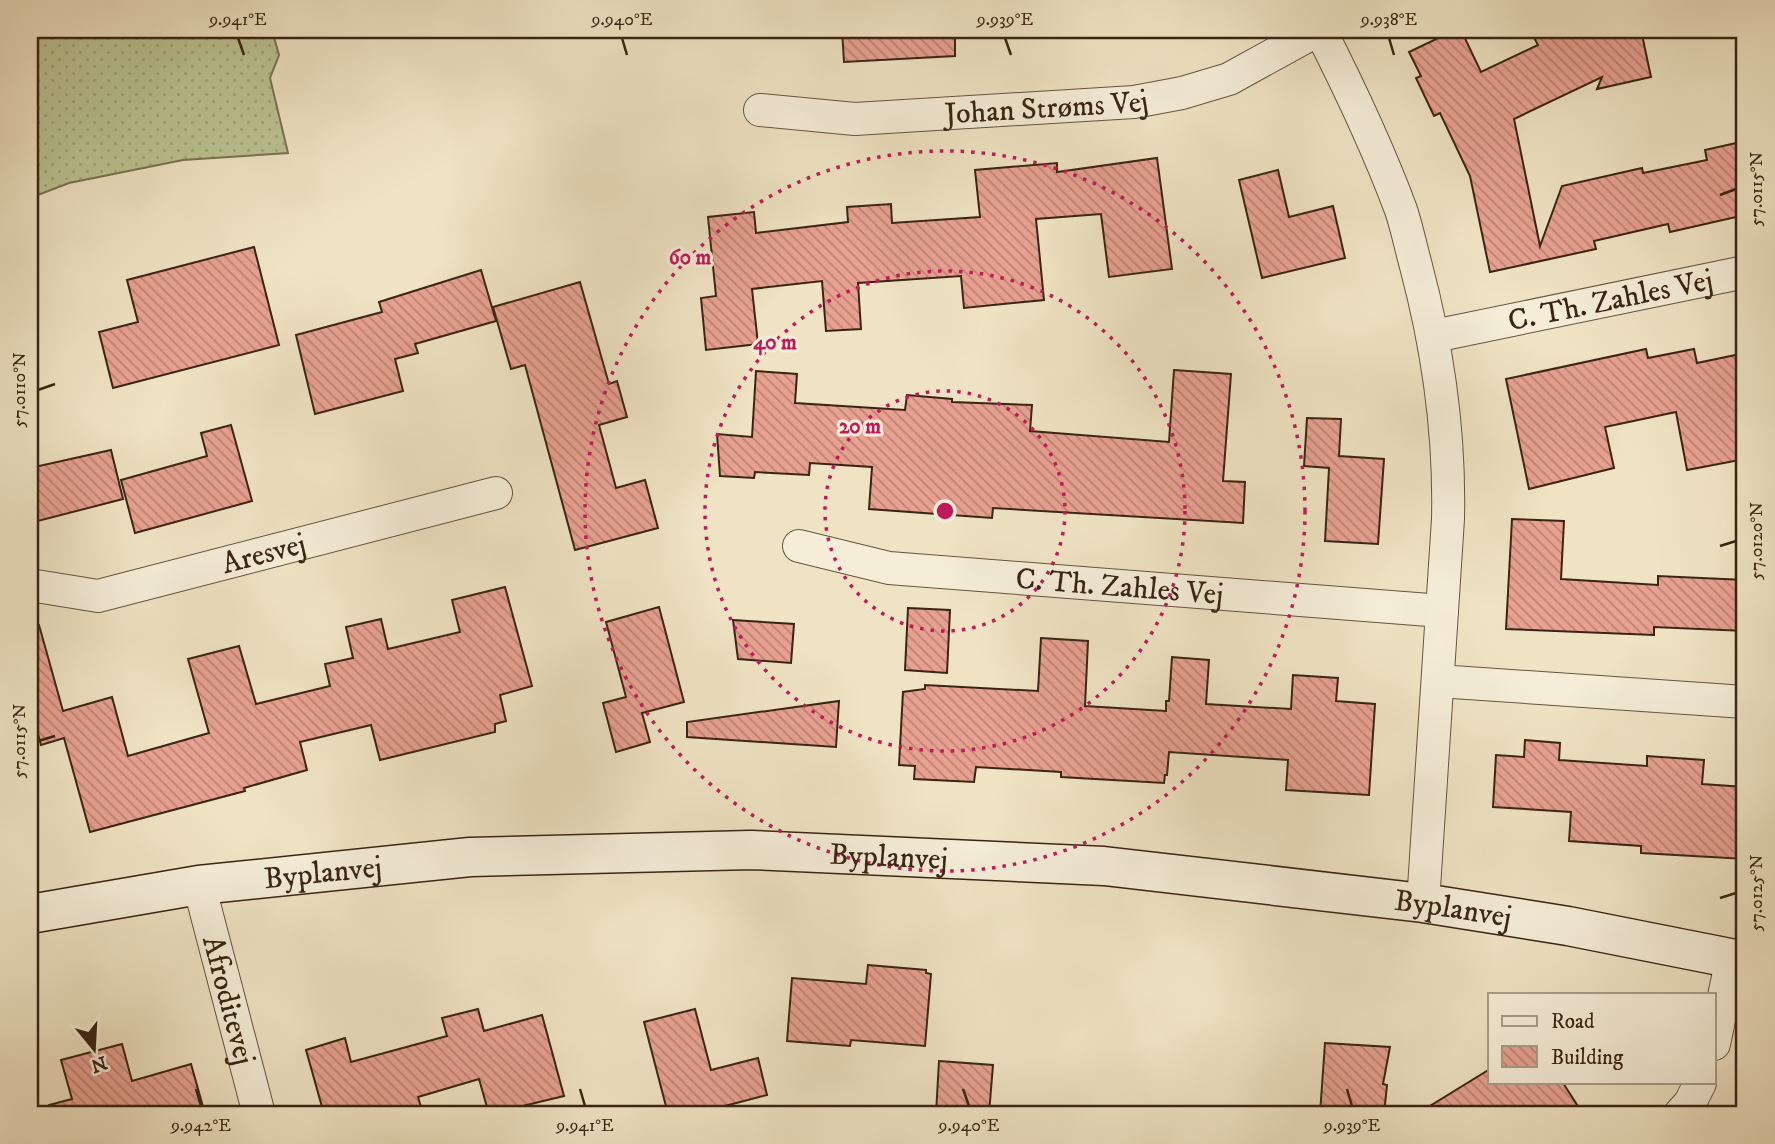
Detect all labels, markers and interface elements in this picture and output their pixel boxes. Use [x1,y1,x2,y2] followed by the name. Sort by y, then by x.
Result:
[208,9,267,31] text: 9.941°E
[591,9,653,31] text: 9.940°E
[976,9,1033,31] text: 9.939°E
[1360,9,1417,31] text: 9.938°E
[941,83,1151,134] street label: Johan Strøms Vej
[1746,151,1768,226] text: 57.0115°N
[669,245,711,271] text: 60 m
[1505,262,1716,340] street label: C. Th. Zahles Vej
[753,330,797,356] text: 40 m
[9,352,31,428] text: 57.0110°N
[839,414,881,440] text: 20 m
[933,499,957,523] centre of rings
[1746,502,1768,580] text: 57.0120°N
[218,526,310,583] street label: Aresvej
[1014,561,1225,614] street label: C. Th. Zahles Vej
[9,703,31,778] text: 57.0115°N
[829,837,949,879] street label: Byplanvej
[262,849,384,898] street label: Byplanvej
[1746,854,1768,932] text: 57.0125°N
[1392,883,1514,937] street label: Byplanvej
[193,932,262,1069] street label: Afroditevej
[1488,993,1716,1084] legend
[1551,1009,1595,1035] text: Road
[60,1014,130,1084] north arrow
[1551,1045,1624,1071] text: Building
[87,1050,110,1077] text: N
[170,1115,231,1137] text: 9.942°E
[555,1115,614,1137] text: 9.941°E
[938,1115,1000,1137] text: 9.940°E
[1323,1115,1380,1137] text: 9.939°E

